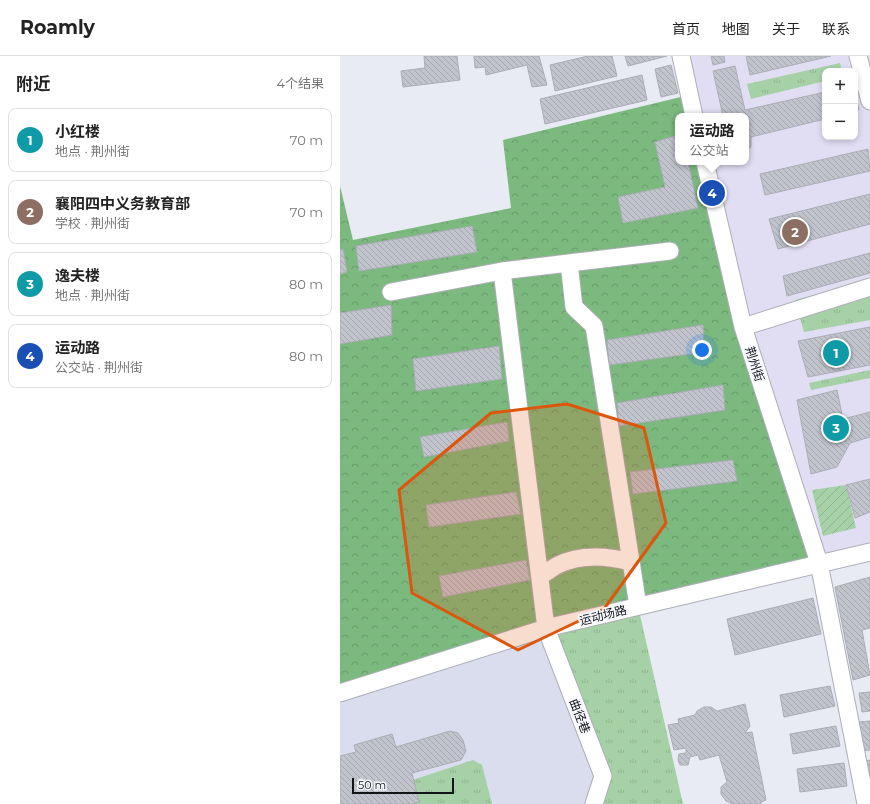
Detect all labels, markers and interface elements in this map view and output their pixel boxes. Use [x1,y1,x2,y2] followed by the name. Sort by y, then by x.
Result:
[20,16,95,39] text: Roamly
[672,20,700,38] text: 首页
[722,20,750,38] text: 地图
[772,20,800,38] text: 关于
[822,20,850,38] text: 联系
[822,68,858,140] map controls
[822,68,858,104] button: +
[16,74,50,94] text: 附近
[276,75,324,91] text: 4个结果
[822,104,858,140] button: −
[675,113,749,165] popup
[689,121,735,140] text: 运动路
[55,122,100,141] text: 小红楼
[27,132,33,148] text: 1
[290,132,323,148] text: 70 m
[689,142,729,158] text: 公交站
[55,143,130,159] text: 地点 · 荆州街
[699,178,725,208] pin: 4
[55,194,190,213] text: 襄阳四中义务教育部
[26,204,34,220] text: 2
[290,204,323,220] text: 70 m
[55,215,130,231] text: 学校 · 荆州街
[782,217,808,247] pin: 2
[55,266,100,285] text: 逸夫楼
[26,276,34,292] text: 3
[289,276,323,292] text: 80 m
[55,287,130,303] text: 地点 · 荆州街
[55,338,100,357] text: 运动路
[823,338,849,368] pin: 1
[692,340,712,360] your location
[742,345,768,383] street label: 荆州街
[26,348,34,364] text: 4
[289,348,323,364] text: 80 m
[55,359,143,375] text: 公交站 · 荆州街
[823,413,849,443] pin: 3
[578,602,628,628] street label: 运动场路
[567,697,593,735] street label: 曲径巷
[352,776,454,795] scale bar
[358,778,386,792] text: 50 m

